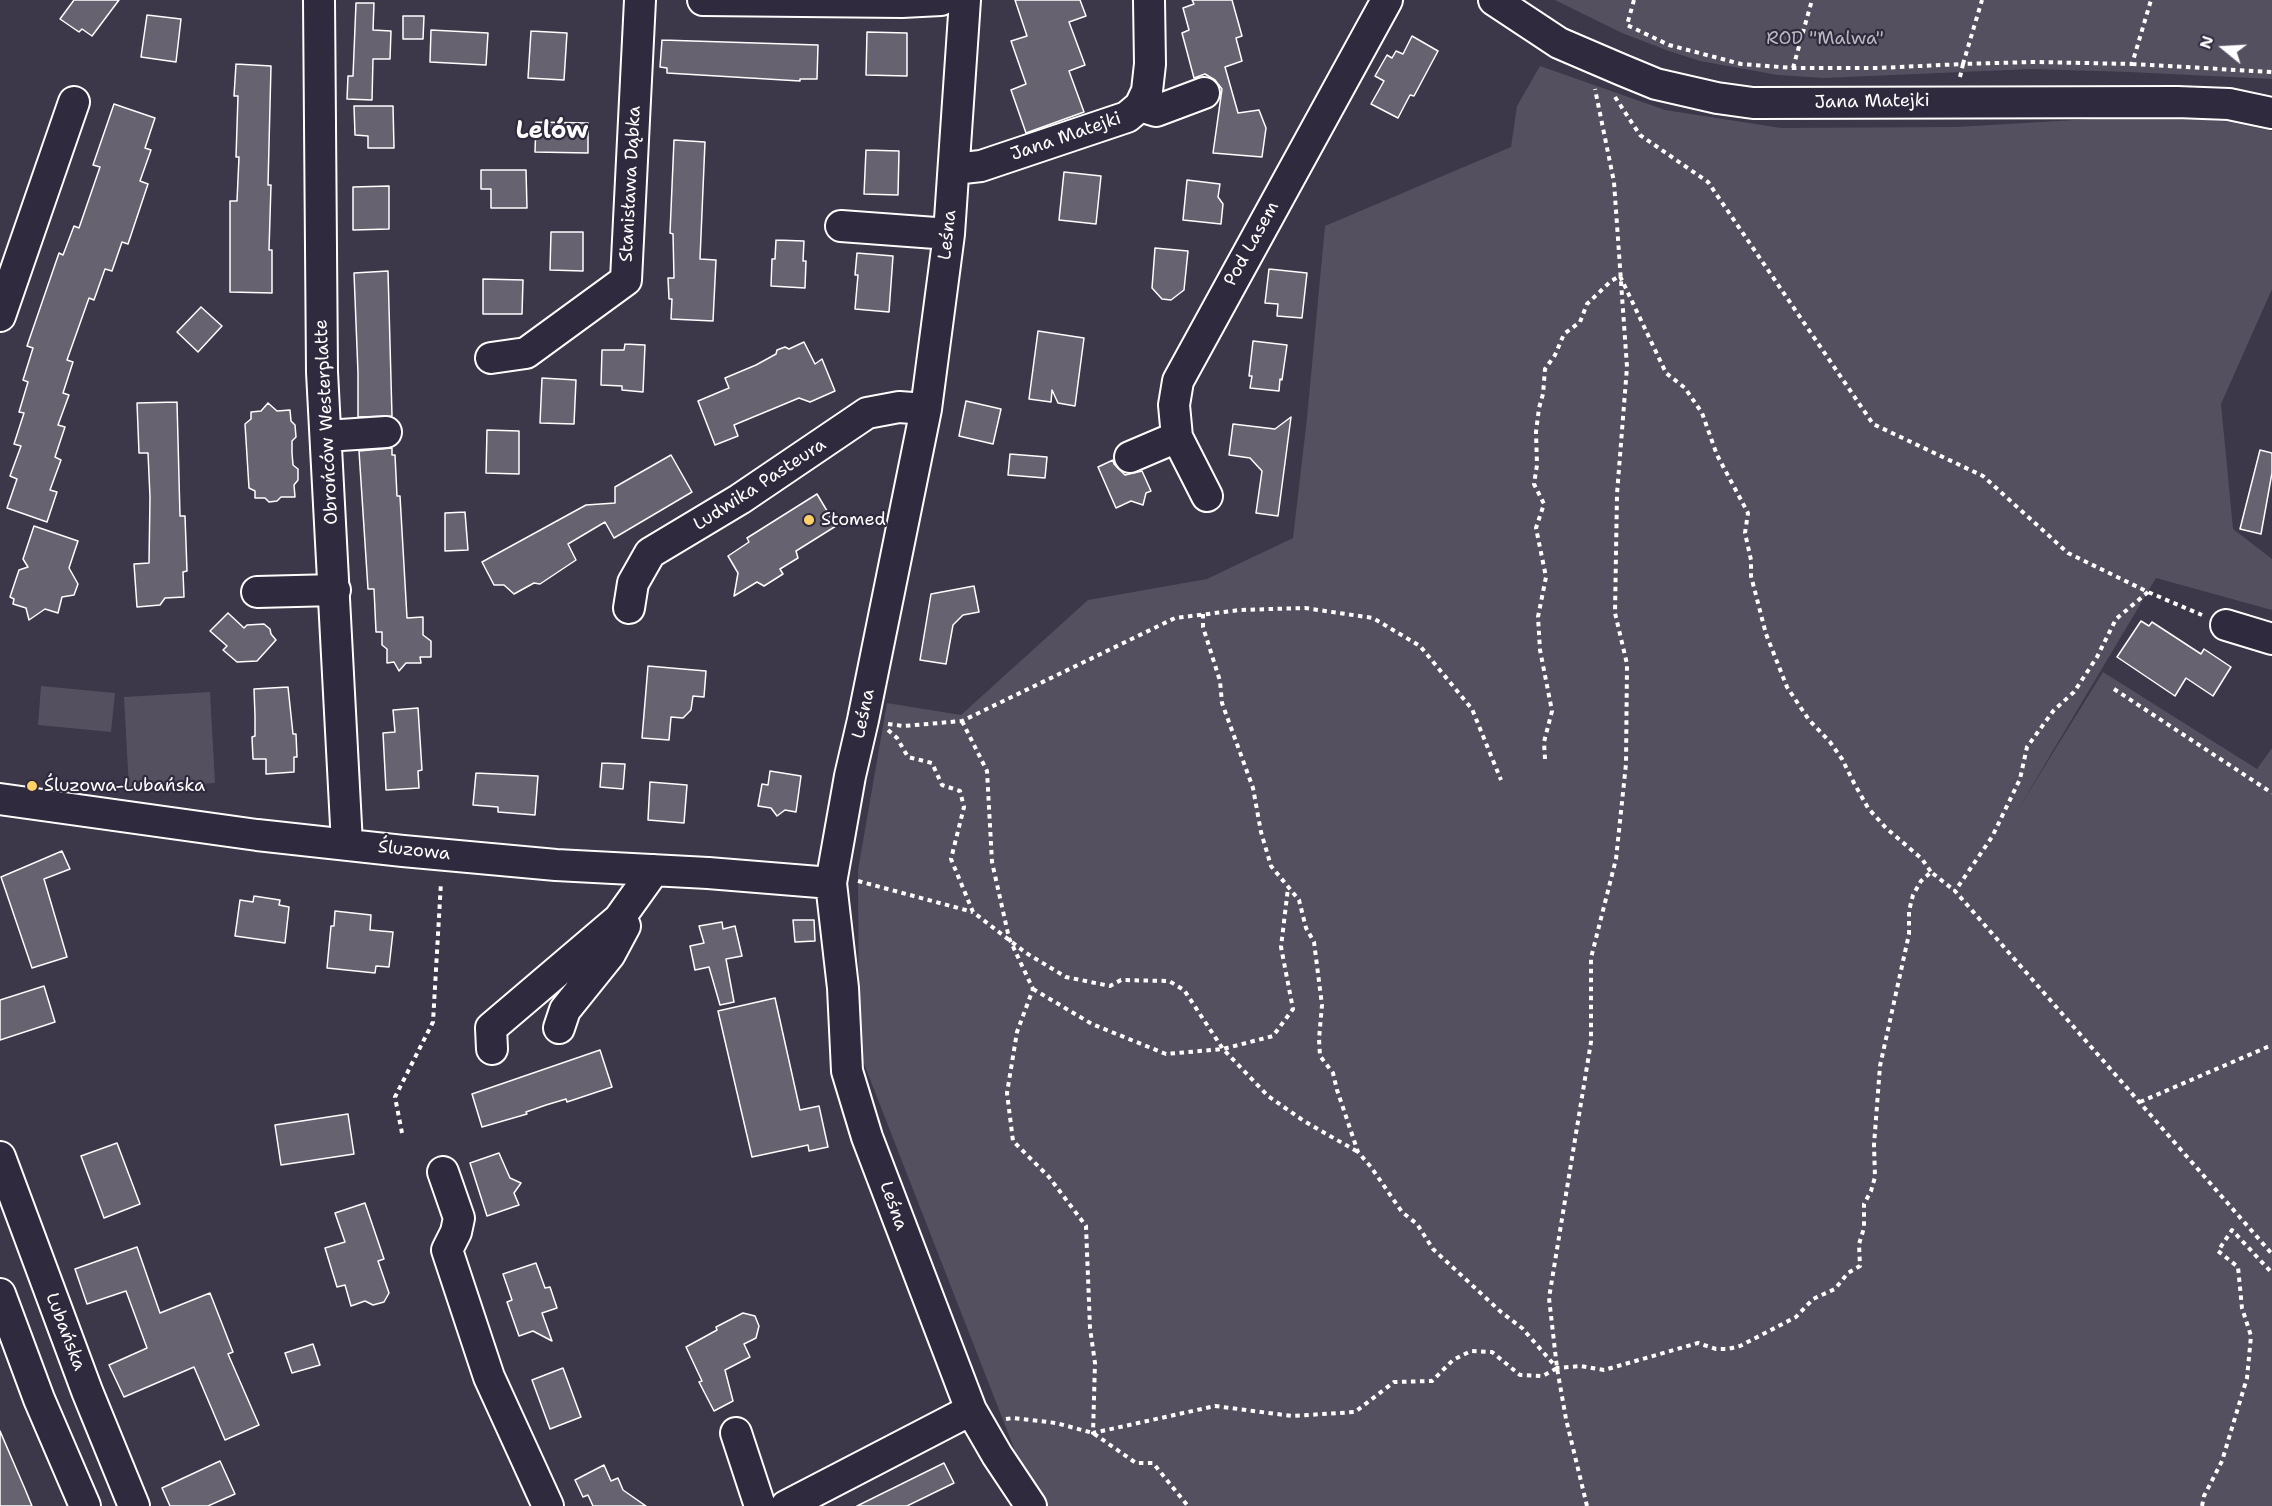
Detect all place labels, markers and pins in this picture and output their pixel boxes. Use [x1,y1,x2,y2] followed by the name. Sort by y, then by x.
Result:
[821,509,886,531] place label: Stomed
[802,513,816,527] marker: Stomed
[44,775,205,797] place label: Śluzowa-Lubańska
[25,779,39,793] marker: Śluzowa-Lubańska

